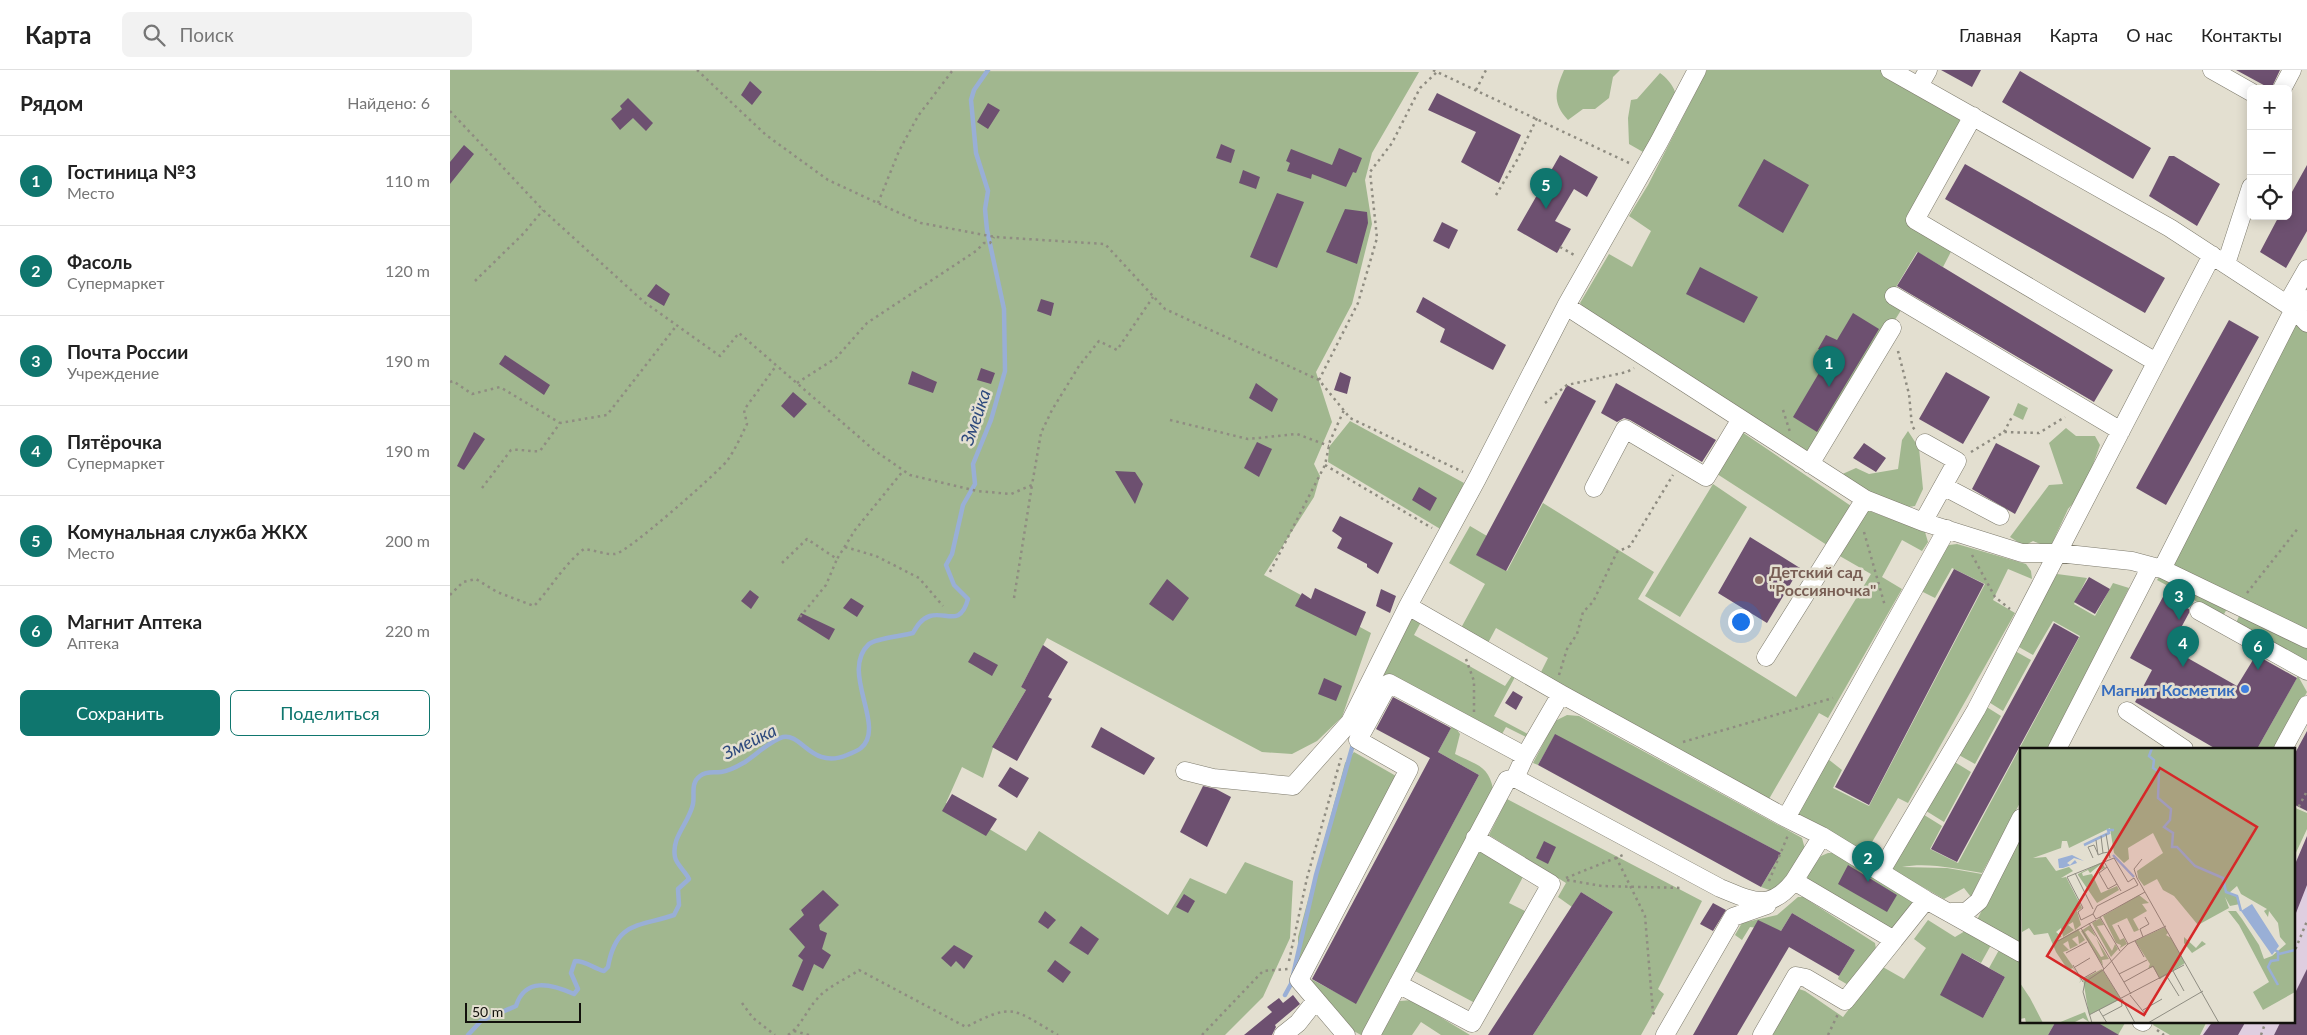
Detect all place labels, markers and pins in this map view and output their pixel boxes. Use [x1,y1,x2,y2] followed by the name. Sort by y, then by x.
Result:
[1530,168,1562,209] pin: 5
[1813,346,1845,387] pin: 1
[1769,562,1876,599] place label: Детский сад "Россияночка"
[1753,574,1765,586] marker: Детский сад "Россияночка"
[2163,579,2195,620] pin: 3
[2167,626,2199,667] pin: 4
[2242,629,2274,670] pin: 6
[2101,680,2235,699] place label: Магнит Косметик
[2239,683,2251,695] marker: Магнит Косметик
[1852,841,1884,882] pin: 2

